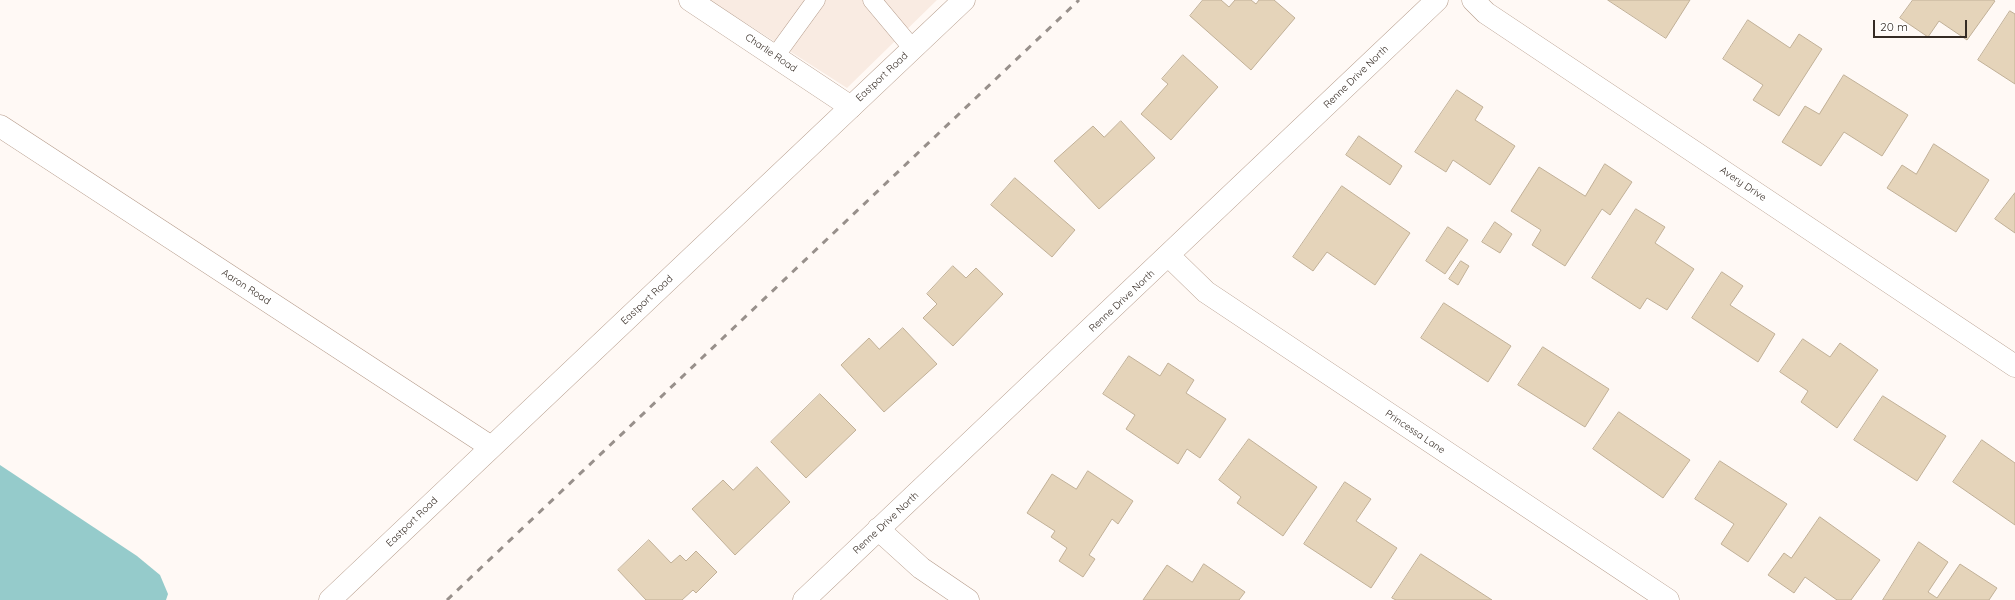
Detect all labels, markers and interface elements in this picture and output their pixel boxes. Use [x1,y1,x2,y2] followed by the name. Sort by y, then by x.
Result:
[1875,12,1969,38] scale bar
[1880,19,1908,34] text: 20 m
[743,31,799,75] street label: Charlie Road
[1321,43,1391,111] street label: Renne Drive North
[854,50,910,104] street label: Eastport Road
[1718,164,1768,204] street label: Avery Drive
[219,267,273,307] street label: Aaron Road
[1087,268,1157,334] street label: Renne Drive North
[619,273,675,327] street label: Eastport Road
[1383,408,1447,456] street label: Princessa Lane
[851,490,921,556] street label: Renne Drive North
[384,495,440,549] street label: Eastport Road

